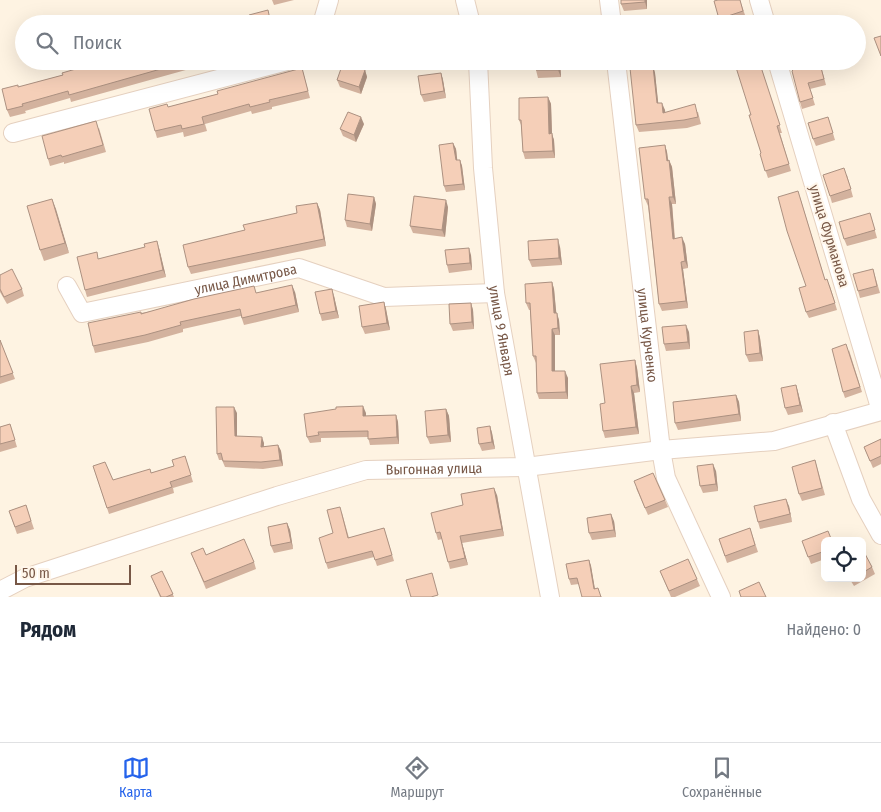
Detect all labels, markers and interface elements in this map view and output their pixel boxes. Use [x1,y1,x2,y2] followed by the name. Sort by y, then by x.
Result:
[15,15,866,70] search box
[33,29,61,57] icon: search
[73,31,122,54] text: Поиск
[805,183,853,289] street label: улица Фурманова
[193,260,298,298] street label: улица Димитрова
[486,285,518,377] street label: улица 9 Января
[634,287,662,383] street label: улица Курченко
[386,459,483,478] street label: Выгонная улица
[821,537,866,582] map controls
[821,537,866,582] button: locate
[15,562,131,585] scale bar
[22,565,50,582] text: 50 m
[20,617,76,643] text: Рядом
[787,620,861,639] text: Найдено: 0
[119,754,152,801] tab: Карта
[390,754,444,801] tab: Маршрут
[682,754,762,801] tab: Сохранённые

